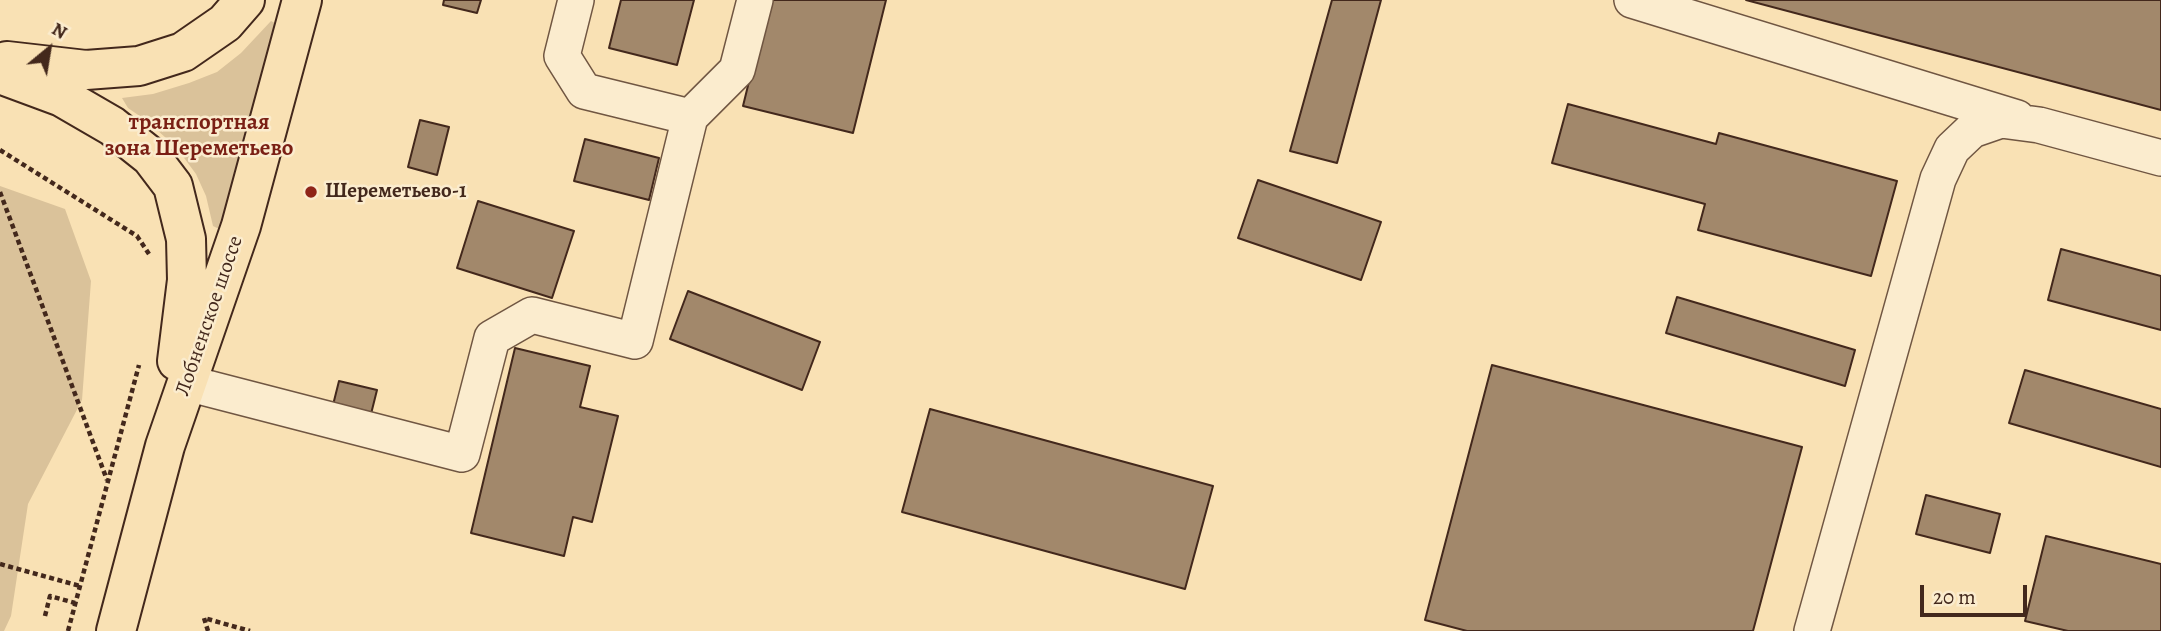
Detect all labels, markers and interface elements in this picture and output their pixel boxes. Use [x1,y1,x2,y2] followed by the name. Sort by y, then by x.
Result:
[14,14,84,84] north arrow
[47,16,72,46] text: N
[105,109,293,163] district label: транспортная зона Шереметьево
[325,179,467,205] place label: Шереметьево-1
[303,184,319,200] marker: Шереметьево-1
[171,233,249,399] street label: Лобненское шоссе
[1923,572,2030,616] scale bar
[1933,583,1976,611] text: 20 m

